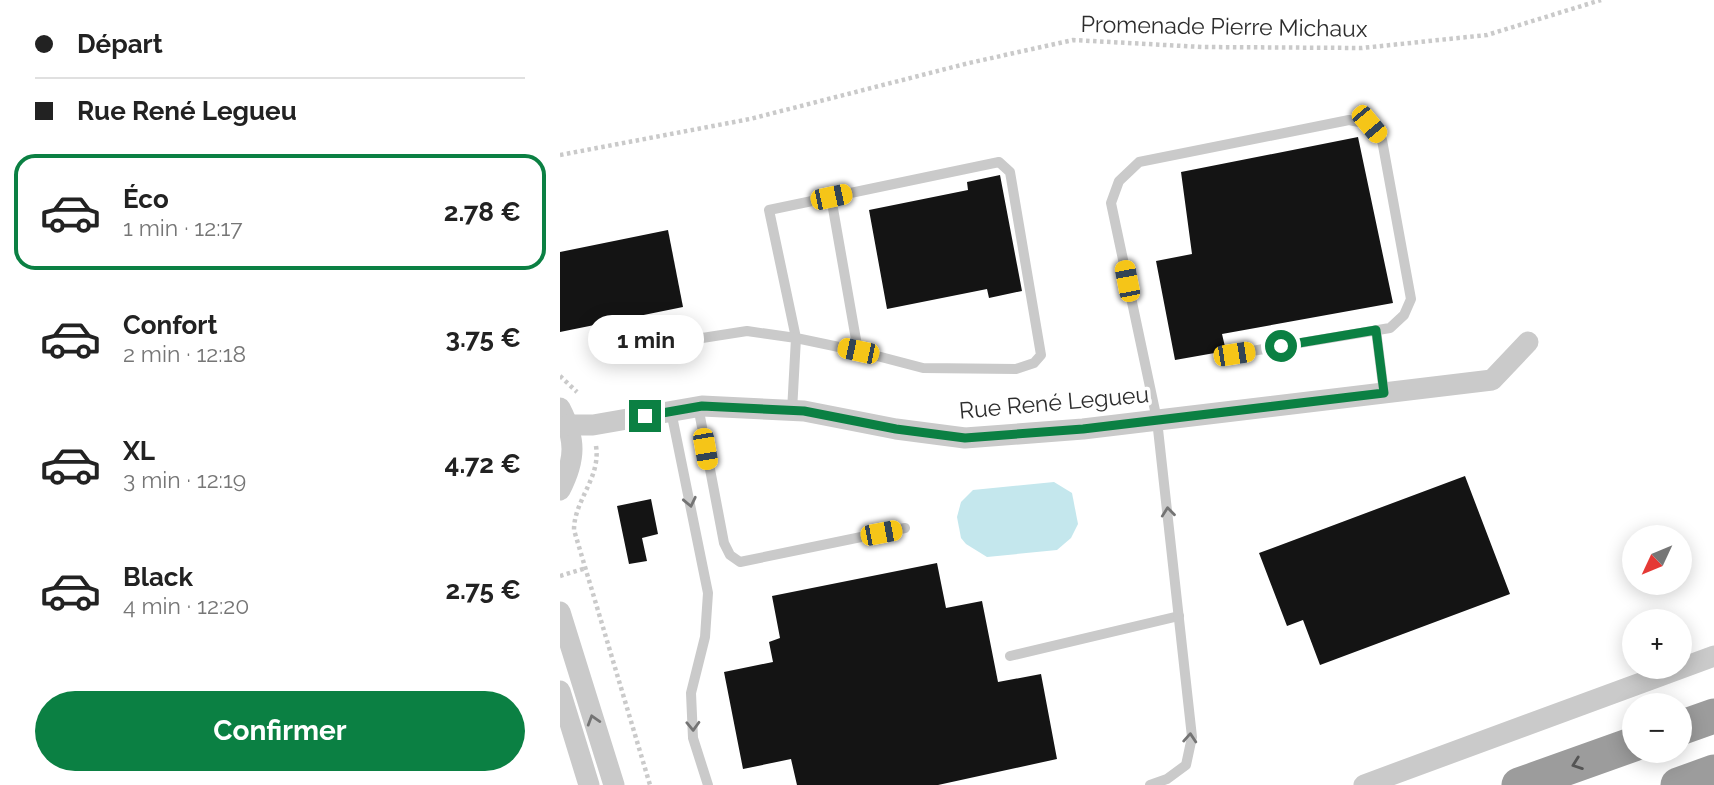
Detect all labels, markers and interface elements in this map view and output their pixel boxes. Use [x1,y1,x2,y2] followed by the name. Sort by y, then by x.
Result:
[1080,10,1368,42] street label: Promenade Pierre Michaux
[77,29,163,59] text: Départ
[77,96,297,126] text: Rue René Legueu
[1348,101,1391,147] car
[39,181,102,244] icon: car
[809,182,854,212] car
[123,184,169,214] text: Éco
[444,197,521,227] text: 2.78 €
[123,214,243,241] text: 1 min · 12:17
[1113,258,1142,304] car
[39,307,102,370] icon: car
[123,310,217,340] text: Confort
[587,314,703,364] callout: 1 min
[446,323,521,353] text: 3.75 €
[617,326,675,353] text: 1 min
[1265,330,1297,362] route start
[836,336,881,366] car
[123,340,246,367] text: 2 min · 12:18
[1212,340,1257,368] car
[958,380,1150,424] street label: Rue René Legueu
[629,400,661,432] route end
[692,426,719,472] car
[39,433,102,496] icon: car
[123,436,155,466] text: XL
[445,449,521,479] text: 4.72 €
[123,466,246,493] text: 3 min · 12:19
[681,496,696,508] one-way arrow
[1161,506,1176,517] one-way arrow
[859,519,904,547] car
[1622,525,1692,595] north arrow
[1622,525,1692,763] map controls
[39,559,102,622] icon: car
[123,562,193,592] text: Black
[445,575,521,605] text: 2.75 €
[123,592,249,619] text: 4 min · 12:20
[1622,609,1692,679] button: +
[35,691,525,771] button: Confirmer
[1622,693,1692,763] button: −
[587,714,602,726] one-way arrow
[685,721,700,732] one-way arrow
[1182,732,1197,743] one-way arrow
[1572,756,1584,770] one-way arrow

